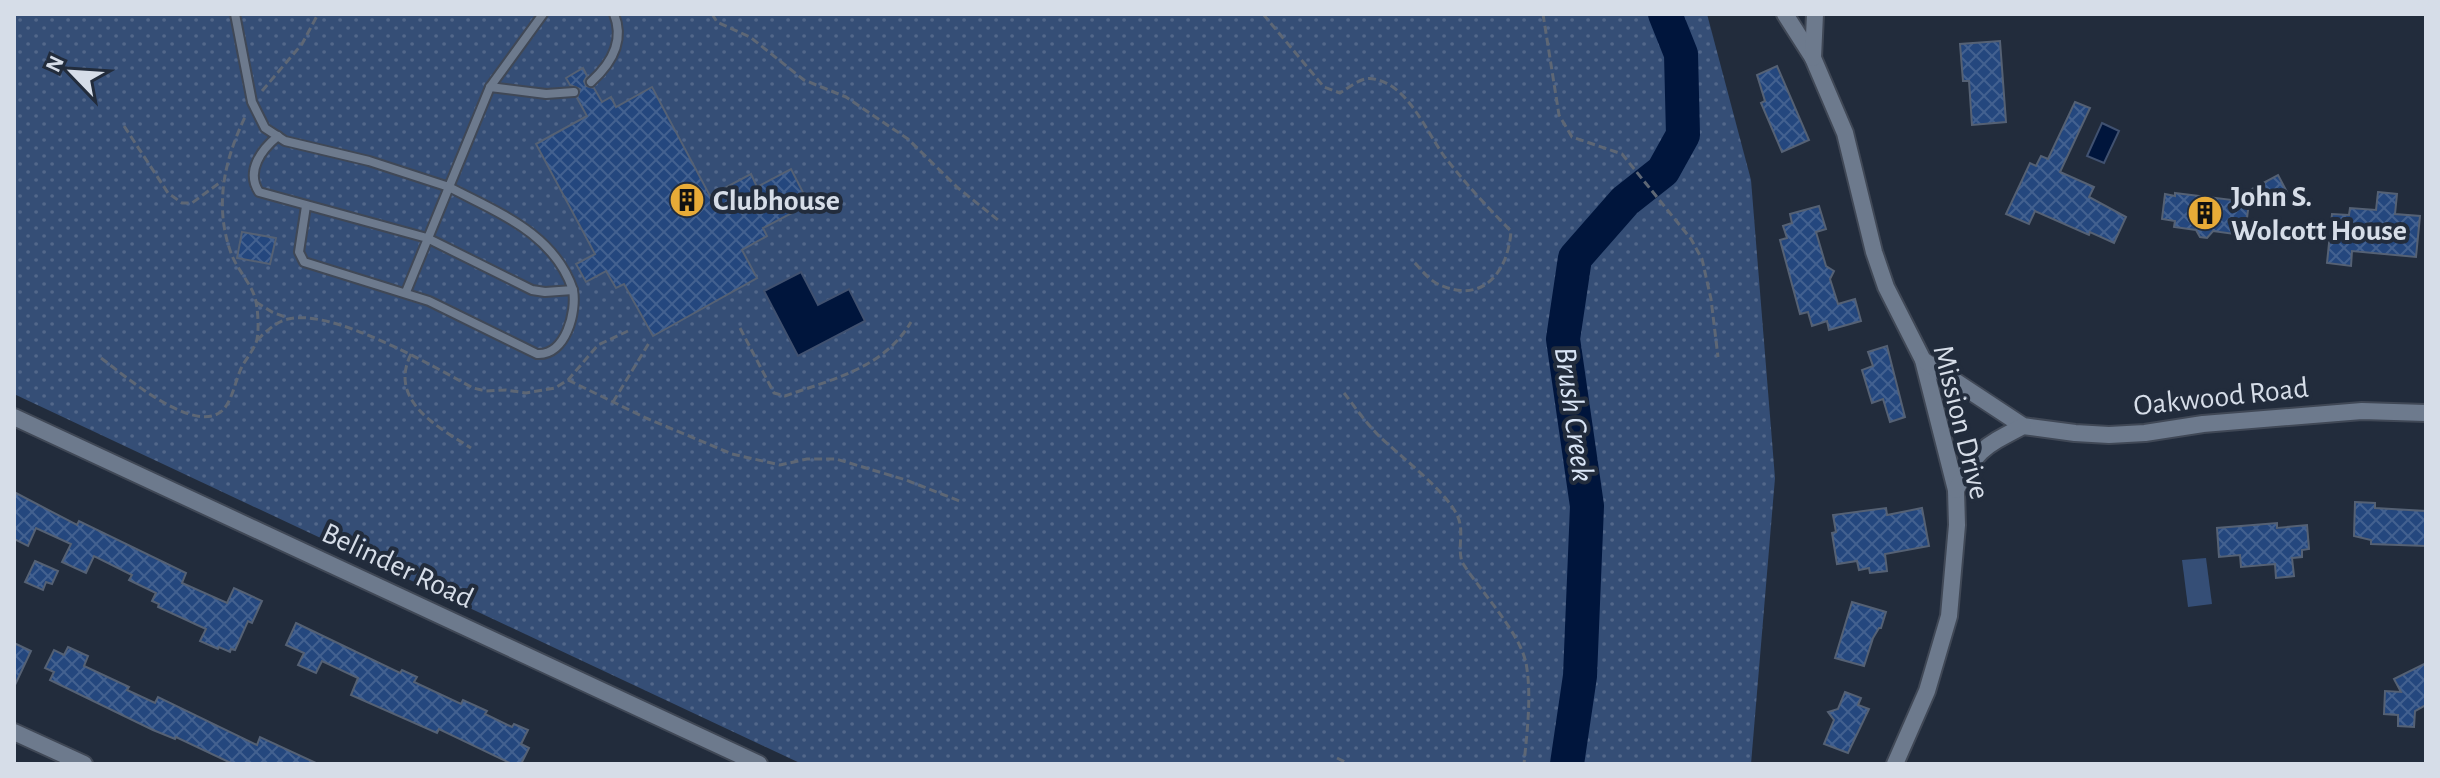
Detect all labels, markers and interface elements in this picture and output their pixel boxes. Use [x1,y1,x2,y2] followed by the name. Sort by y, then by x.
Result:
[32,32,112,112] north arrow
[42,52,68,76] text: N
[668,181,706,219] building icon: Clubhouse
[2231,182,2407,246] place label: John S. Wolcott House
[713,186,840,216] place label: Clubhouse
[2186,194,2224,232] building icon: John S. Wolcott House
[1927,342,1995,502] street label: Mission Drive
[1549,345,1599,484] water label: Brush Creek
[2132,373,2310,421] street label: Oakwood Road
[317,518,478,614] street label: Belinder Road

